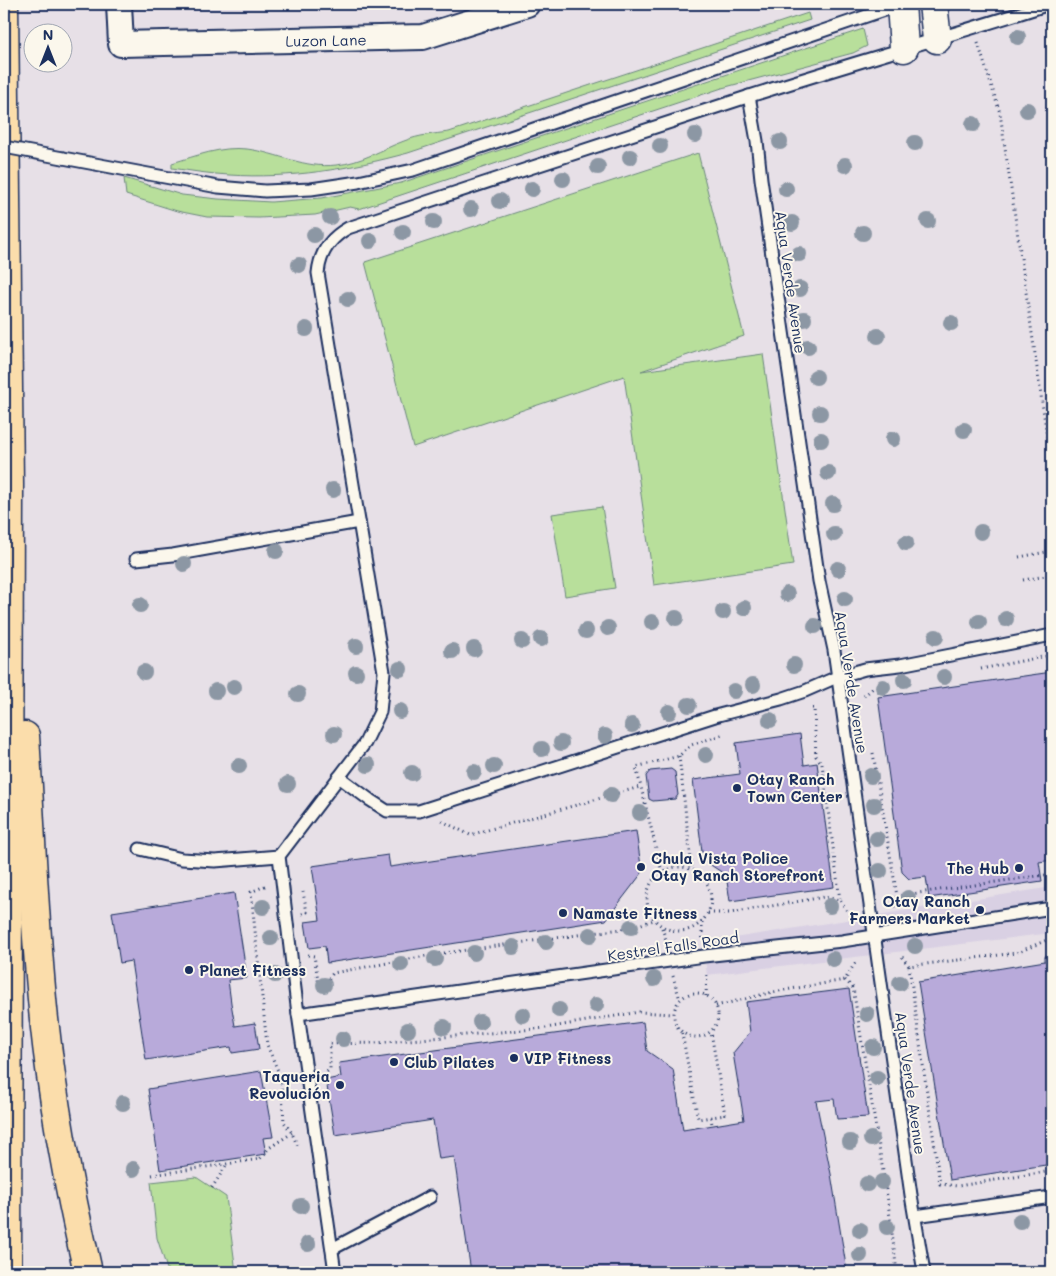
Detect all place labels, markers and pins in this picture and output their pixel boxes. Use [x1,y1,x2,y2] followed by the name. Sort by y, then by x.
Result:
[747,769,843,806] place label: Otay Ranch Town Center
[731,782,743,794] marker: Otay Ranch Town Center
[651,848,825,885] place label: Chula Vista Police Otay Ranch Storefront
[947,858,1009,878] place label: The Hub
[635,861,647,873] marker: Chula Vista Police Otay Ranch Storefront
[1013,862,1025,874] marker: The Hub
[849,891,970,928] place label: Otay Ranch Farmers Market
[573,903,697,923] place label: Namaste Fitness
[974,904,986,916] marker: Otay Ranch Farmers Market
[557,907,569,919] marker: Namaste Fitness
[199,960,306,980] place label: Planet Fitness
[183,964,195,976] marker: Planet Fitness
[524,1048,611,1068] place label: VIP Fitness
[404,1052,494,1072] place label: Club Pilates
[508,1052,520,1064] marker: VIP Fitness
[388,1056,400,1068] marker: Club Pilates
[249,1066,330,1103] place label: Taqueria Revolución
[334,1079,346,1091] marker: Taqueria Revolución

